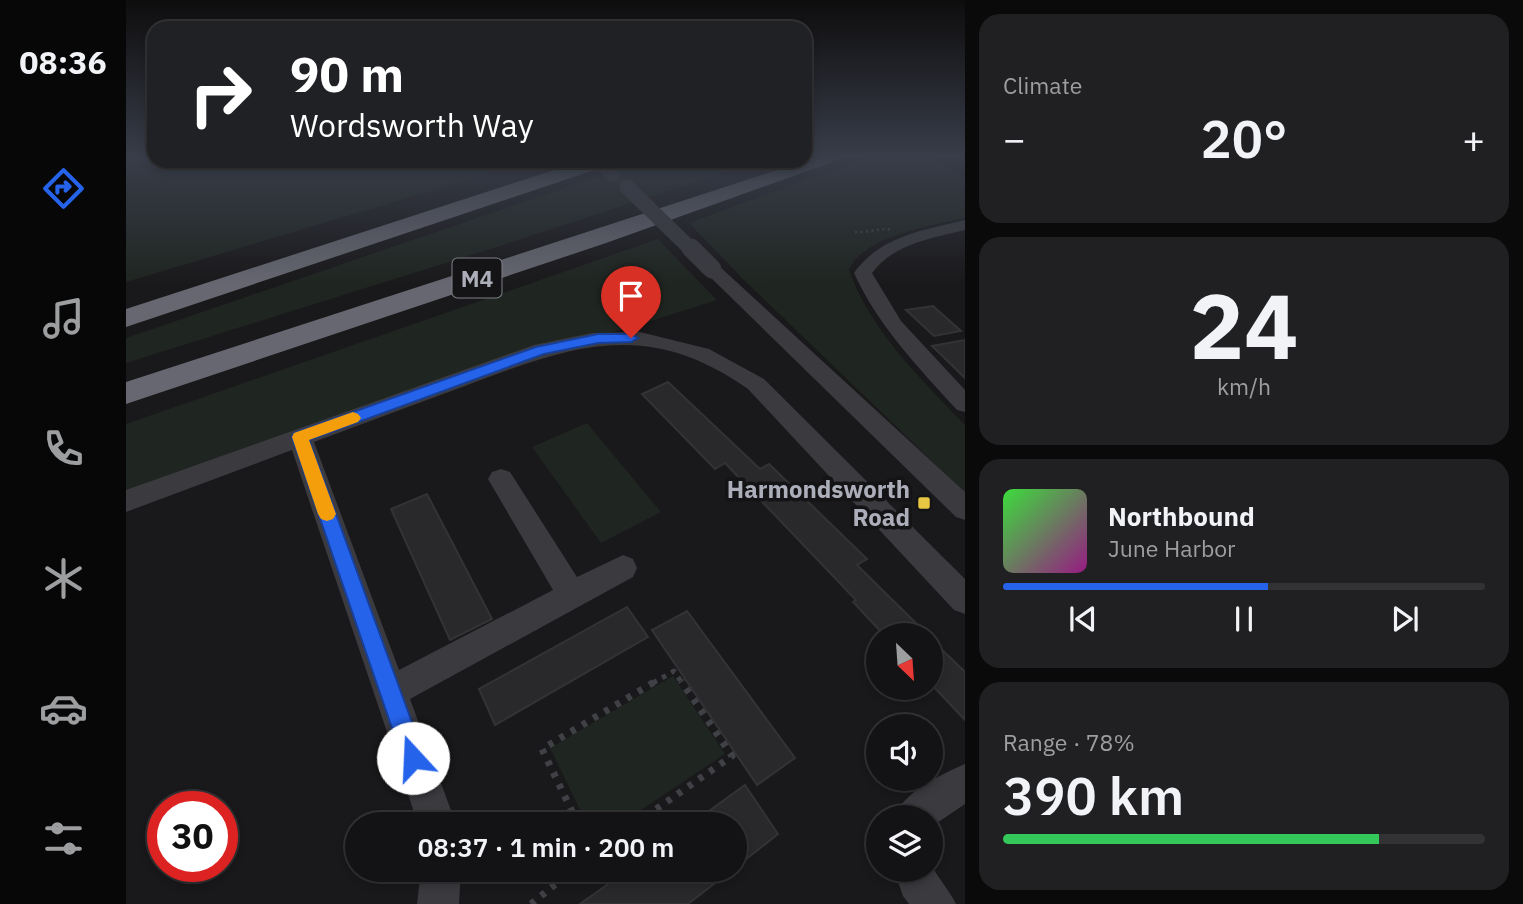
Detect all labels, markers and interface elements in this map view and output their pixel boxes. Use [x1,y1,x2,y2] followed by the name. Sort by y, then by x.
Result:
[19,41,107,83] text: 08:36
[290,42,404,105] text: 90 m
[175,49,266,140] icon: right
[1003,70,1082,100] text: Climate
[290,104,534,146] text: Wordsworth Way
[1201,105,1287,172] text: 20°
[1003,114,1026,163] text: −
[1462,114,1485,163] text: +
[39,164,88,213] icon: directions
[452,258,502,298] road number: M4
[601,266,661,338] pin
[1189,266,1299,384] text: 24
[612,277,650,315] icon: arrive
[39,294,88,343] icon: music
[1217,371,1271,401] text: km/h
[39,424,88,473] icon: phone
[727,473,910,533] place label: Harmondsworth Road
[916,495,932,511] marker: Harmondsworth Road
[1108,499,1255,533] text: Northbound
[1108,533,1236,563] text: June Harbor
[39,554,88,603] icon: climate
[1064,600,1102,638] icon: previous
[1225,600,1263,638] icon: pause
[1386,600,1424,638] icon: next
[866,623,943,700] north arrow
[866,623,943,882] map controls
[39,684,88,733] icon: car
[866,714,943,791] button: sound
[376,721,450,795] position arrow
[1003,727,1135,757] text: Range · 78%
[1003,762,1184,829] text: 390 km
[147,791,238,882] speed limit sign: 30
[866,805,943,882] button: layers
[39,814,88,863] icon: filters
[418,830,674,864] text: 08:37 · 1 min · 200 m

